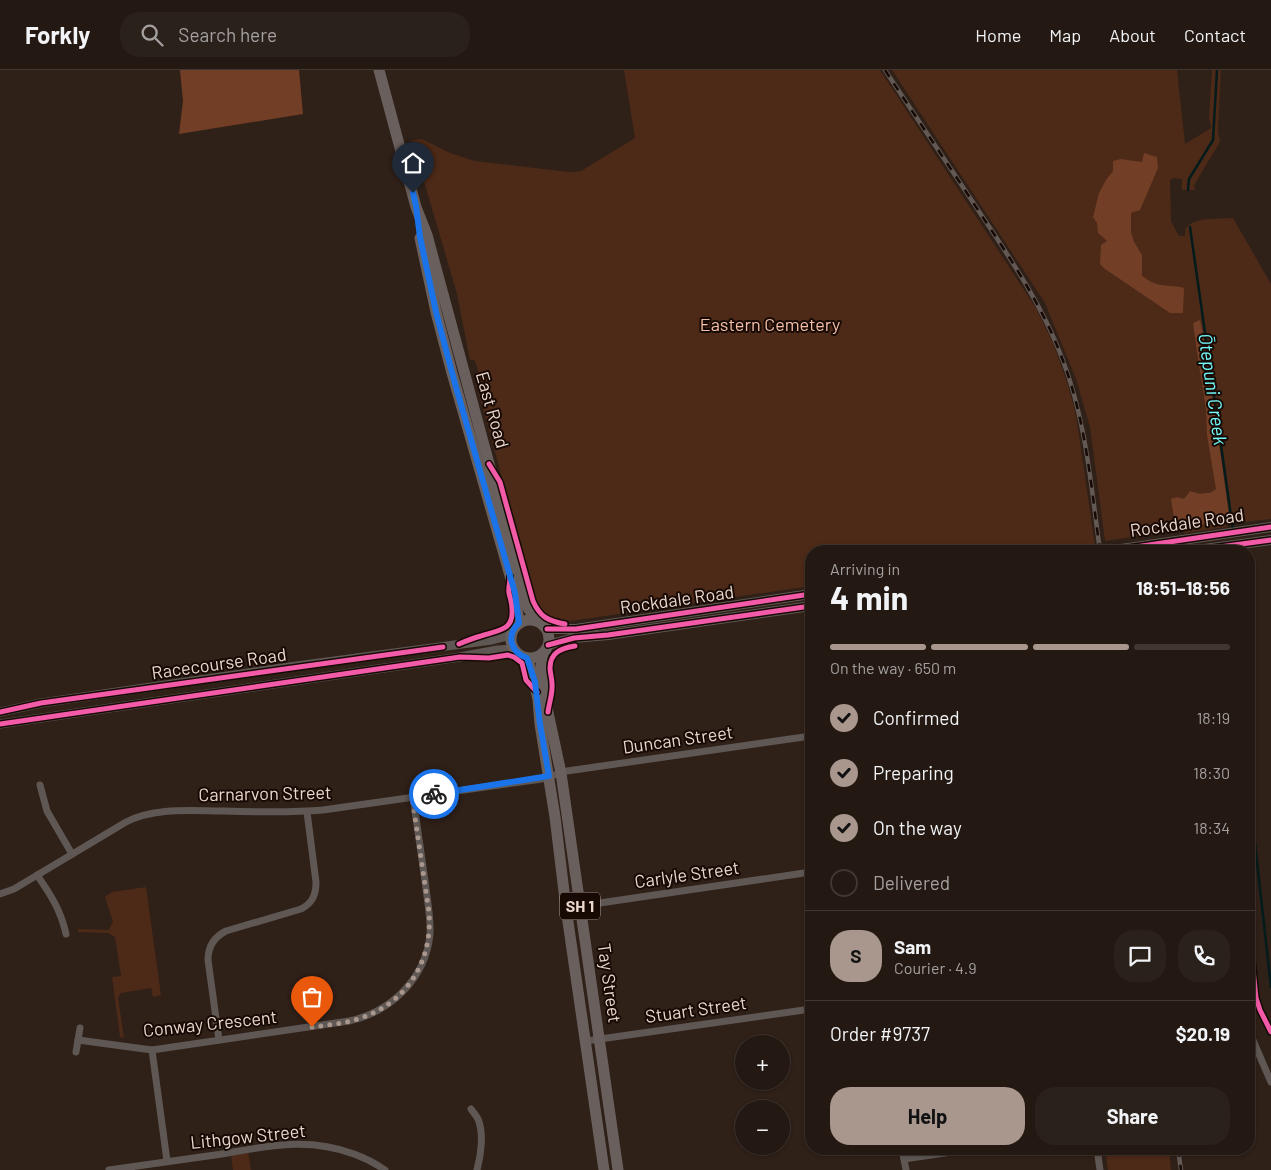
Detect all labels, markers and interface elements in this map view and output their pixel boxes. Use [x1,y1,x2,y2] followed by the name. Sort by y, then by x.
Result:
[120,12,470,57] search box
[25,20,90,49] text: Forkly
[138,21,166,49] icon: search
[178,23,277,46] text: Search here
[975,24,1021,46] text: Home
[1049,24,1081,46] text: Map
[1109,24,1156,46] text: About
[1184,24,1246,46] text: Contact
[392,142,434,193] pin
[399,149,427,177] icon: home
[700,313,840,335] park label: Eastern Cemetery
[1194,331,1233,447] water label: Ōtepuni Creek
[472,369,514,451] street label: East Road
[1128,503,1245,541] street label: Rockdale Road
[830,559,900,578] text: Arriving in
[1136,576,1230,599] text: 18:51–18:56
[830,578,908,616] text: 4 min
[618,580,735,618] street label: Rockdale Road
[150,643,288,683] street label: Racecourse Road
[830,658,956,677] text: On the way · 650 m
[830,704,858,732] icon: check
[873,706,960,729] text: Confirmed
[1197,708,1230,727] text: 18:19
[621,720,734,758] street label: Duncan Street
[830,759,858,787] icon: check
[873,761,954,784] text: Preparing
[1193,763,1230,782] text: 18:30
[409,769,459,819] courier
[420,780,448,808] icon: bike
[198,781,332,805] street label: Carnarvon Street
[830,814,858,842] icon: check
[873,816,962,839] text: On the way
[1194,818,1230,837] text: 18:34
[633,856,741,892] street label: Carlyle Street
[873,871,950,894] text: Delivered
[560,892,600,919] road number: SH 1
[1114,930,1166,982] button: chat
[1178,930,1230,982] button: phone
[894,935,931,958] text: Sam
[594,942,626,1024] street label: Tay Street
[850,944,862,967] text: S
[894,958,977,977] text: Courier · 4.9
[291,976,333,1027] pin
[298,983,326,1011] icon: bag
[644,991,748,1027] street label: Stuart Street
[142,1005,278,1041] street label: Conway Crescent
[830,1022,930,1045] text: Order #9737
[1176,1022,1230,1045] text: $20.19
[735,1035,790,1155] map controls
[735,1035,790,1090] button: +
[830,1087,1025,1145] button: Help
[1035,1087,1230,1145] button: Share
[735,1100,790,1155] button: −
[189,1119,307,1153] street label: Lithgow Street

